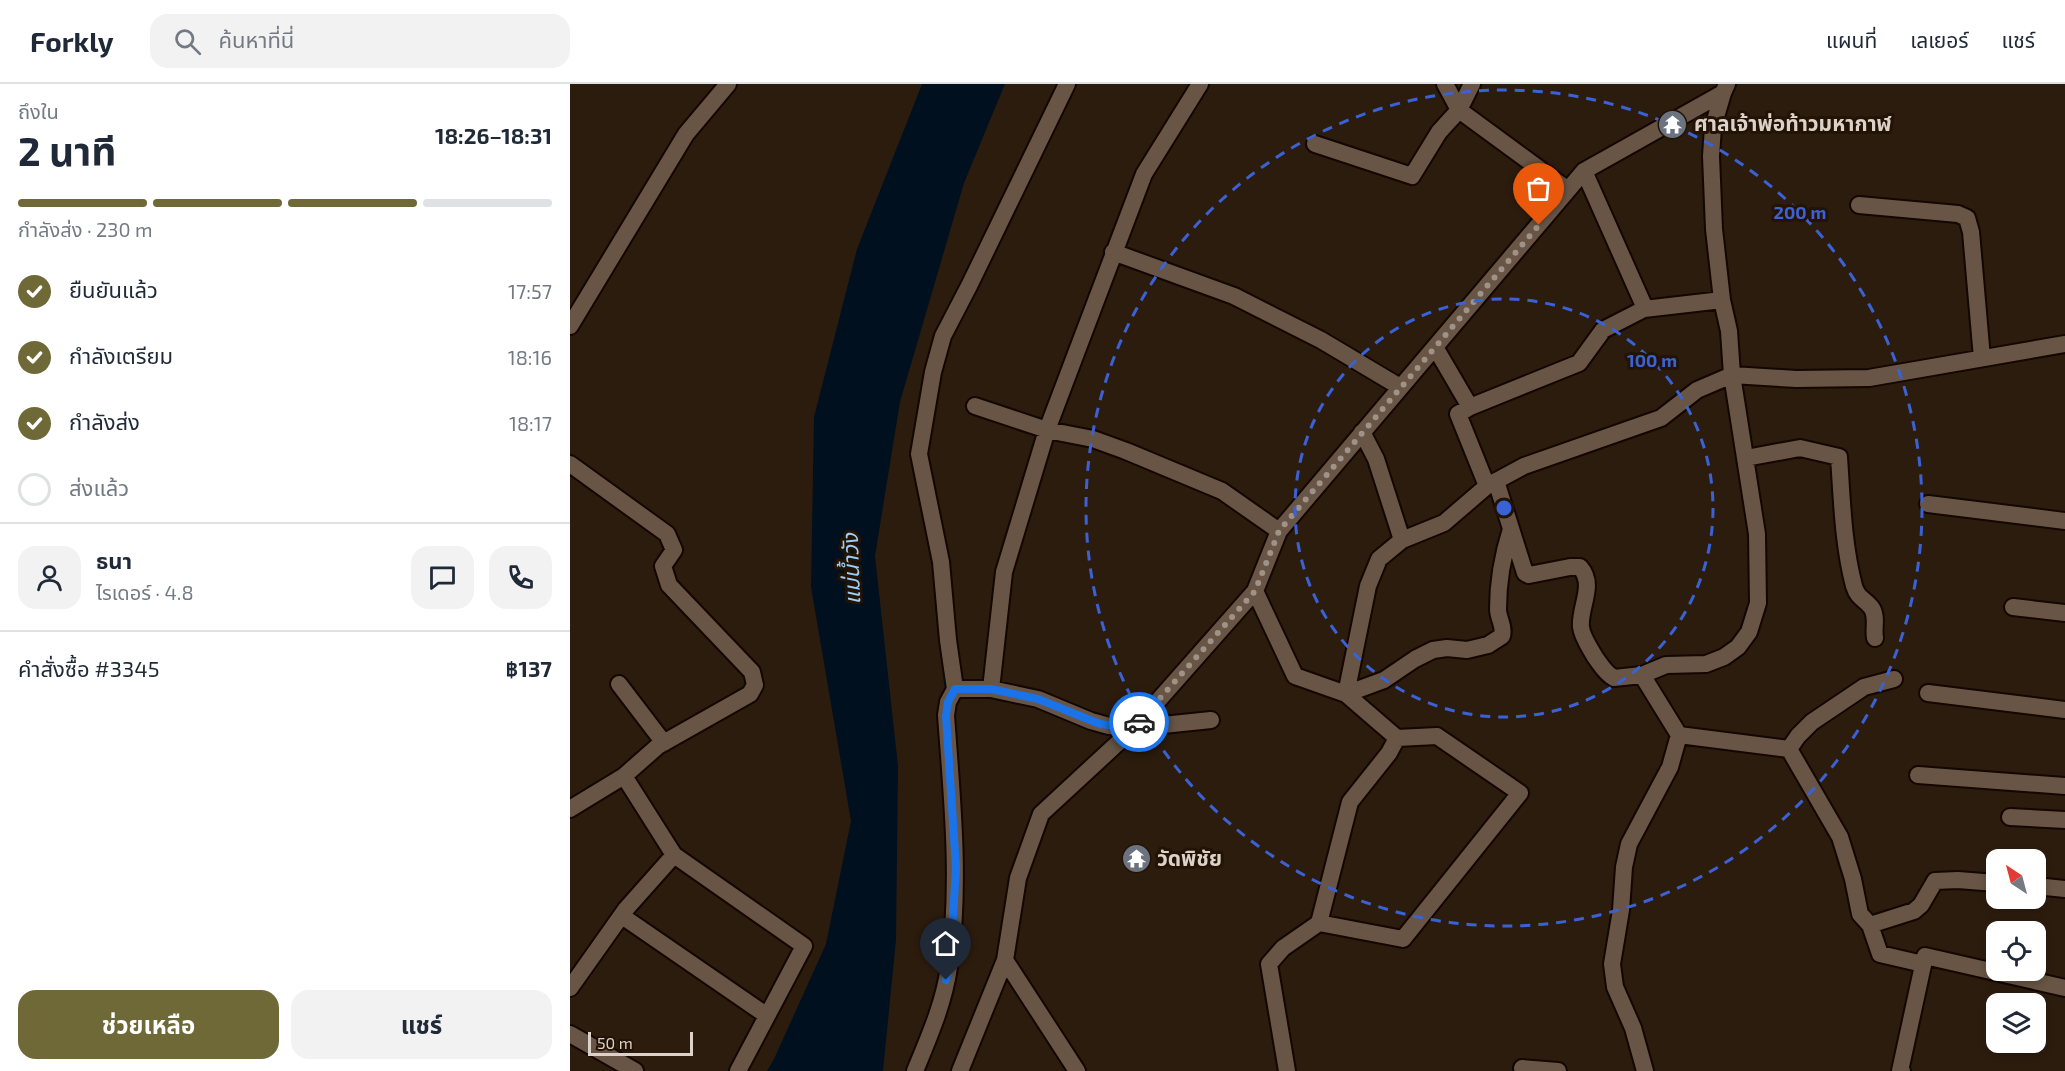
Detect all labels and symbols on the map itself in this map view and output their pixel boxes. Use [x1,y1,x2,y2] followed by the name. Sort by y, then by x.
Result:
[1657,108,1689,140] temple icon: ศาลเจ้าพ่อท้าวมหากาฬ
[1694,110,1892,135] place label: ศาลเจ้าพ่อท้าวมหากาฬ
[1513,163,1564,225] pin
[1774,201,1826,223] text: 200 m
[1627,349,1677,371] text: 100 m
[1494,498,1514,518] centre of rings
[835,532,864,605] water label: แม่น้ำวัง
[1109,692,1169,752] courier
[1120,843,1152,875] temple icon: วัดพิชัย
[1157,845,1222,870] place label: วัดพิชัย
[1986,849,2046,909] north arrow
[920,918,971,980] pin
[588,1029,693,1056] scale bar

